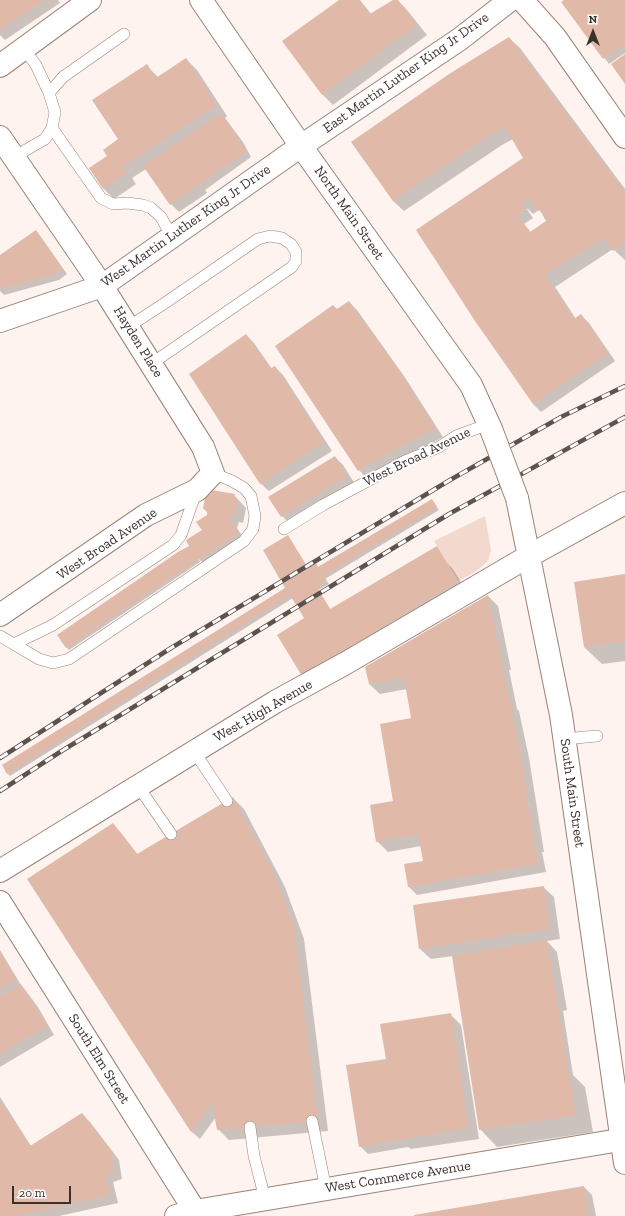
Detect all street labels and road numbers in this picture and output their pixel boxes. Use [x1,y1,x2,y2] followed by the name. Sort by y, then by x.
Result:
[320,9,492,137] street label: East Martin Luther King Jr Drive
[98,161,274,291] street label: West Martin Luther King Jr Drive
[310,163,388,263] street label: North Main Street
[109,303,167,381] street label: Hayden Place
[361,424,473,490] street label: West Broad Avenue
[54,504,160,584] street label: West Broad Avenue
[211,676,315,746] street label: West High Avenue
[556,738,588,848] street label: South Main Street
[65,1011,133,1107] street label: South Elm Street
[324,1157,472,1197] street label: West Commerce Avenue

